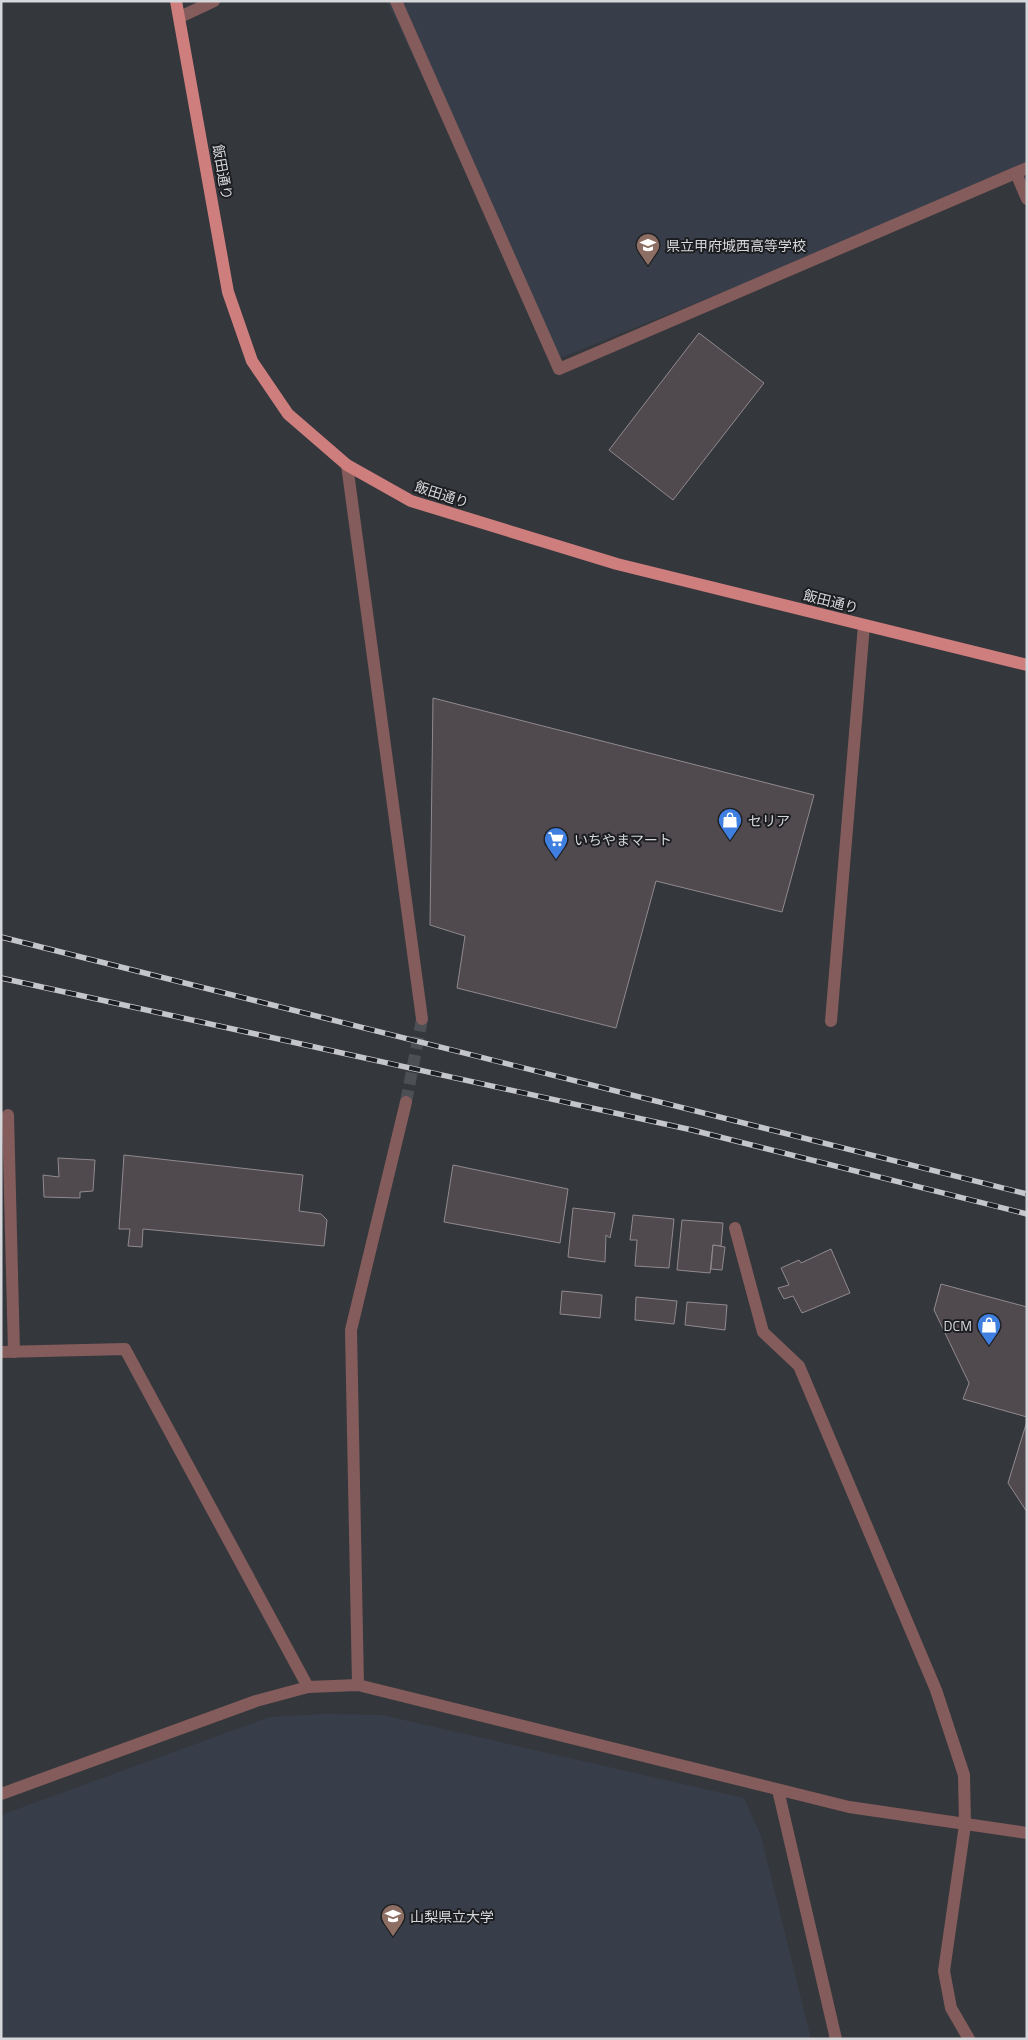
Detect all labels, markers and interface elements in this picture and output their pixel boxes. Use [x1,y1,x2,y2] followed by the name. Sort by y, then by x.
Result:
[208,143,238,201] street label: 飯田通り
[635,232,661,266] school or university icon: 県立甲府城西高等学校
[666,235,806,256] place label: 県立甲府城西高等学校
[412,475,472,513] street label: 飯田通り
[801,584,861,618] street label: 飯田通り
[717,807,743,841] shop icon: セリア
[748,810,790,831] place label: セリア
[543,826,569,860] supermarket icon: いちやまマート
[574,829,672,850] place label: いちやまマート
[976,1312,1002,1346] shop icon: DCM
[944,1315,972,1336] place label: DCM
[380,1903,406,1937] school or university icon: 山梨県立大学
[410,1906,494,1927] place label: 山梨県立大学

